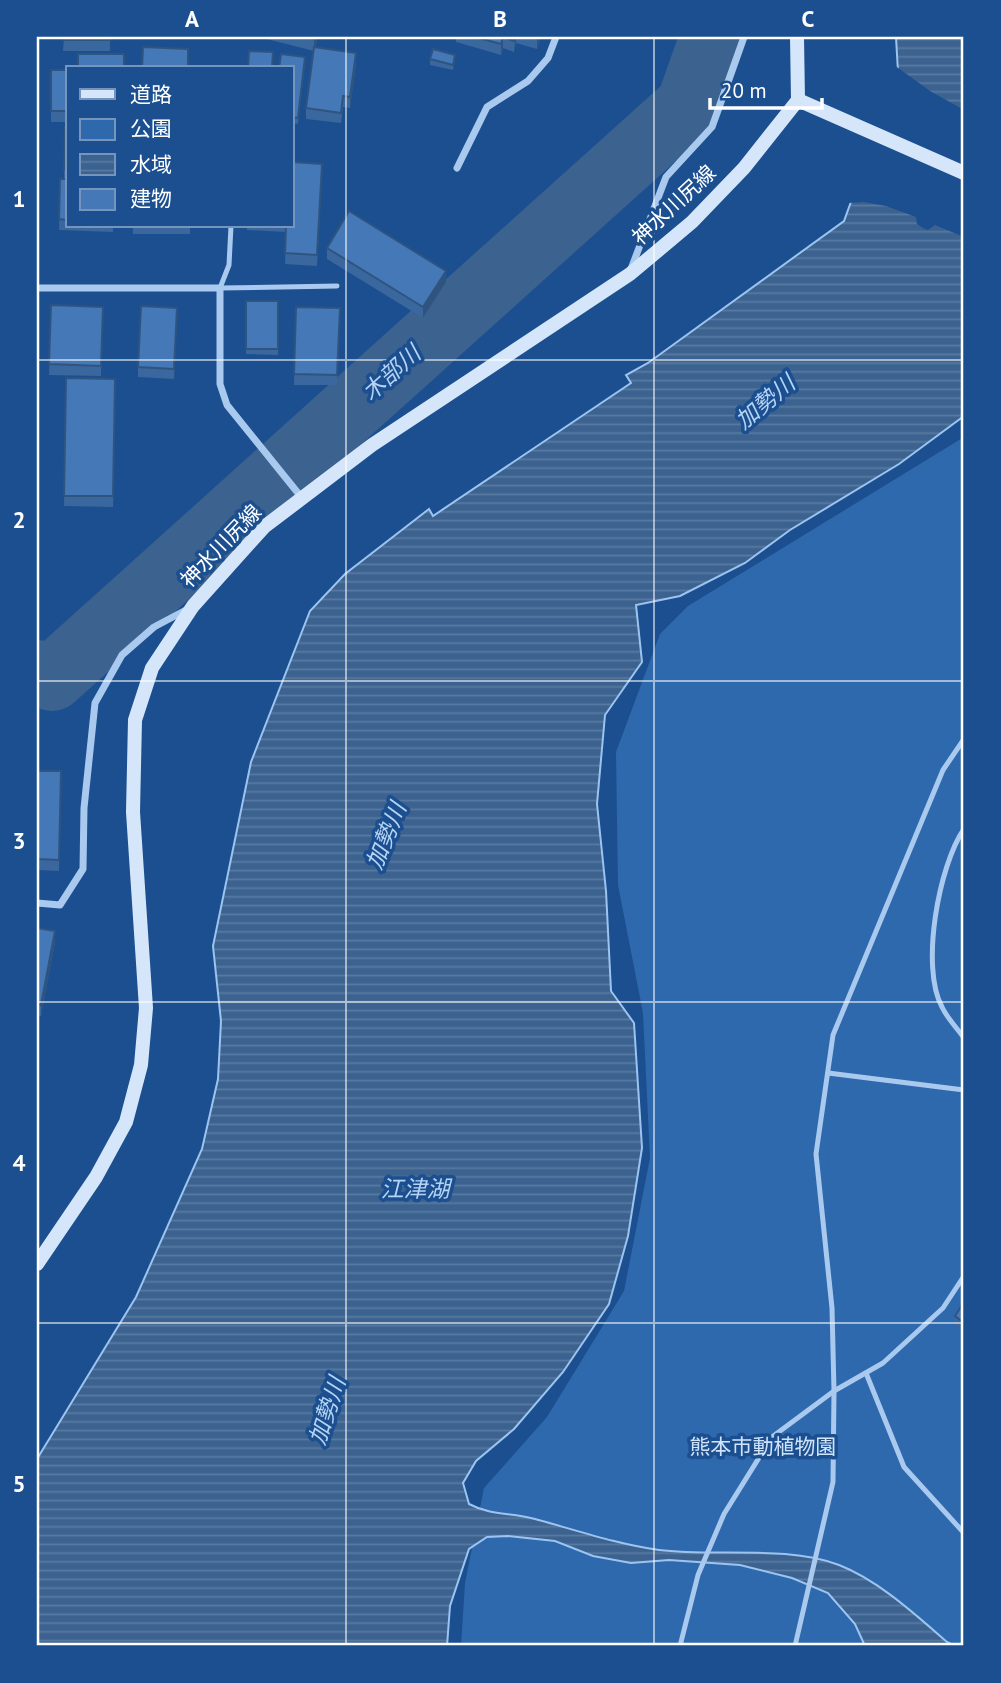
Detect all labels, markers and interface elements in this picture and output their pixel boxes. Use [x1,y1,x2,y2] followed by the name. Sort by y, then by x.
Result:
[185,4,199,33] text: A
[493,4,507,33] text: B
[802,4,815,33] text: C
[66,66,294,228] legend
[710,66,822,110] scale bar
[721,77,767,104] text: 20 m
[130,81,172,108] text: 道路
[130,115,172,142] text: 公園
[130,151,172,178] text: 水域
[626,159,721,250] street label: 神水川尻線
[12,184,26,213] text: 1
[130,185,172,212] text: 建物
[355,337,428,406] water label: 木部川
[729,366,803,435] water label: 加勢川
[174,499,267,593] street label: 神水川尻線
[12,505,26,534] text: 2
[359,796,413,873] water label: 加勢川
[12,826,26,855] text: 3
[12,1148,26,1177] text: 4
[381,1174,453,1203] water label: 江津湖
[302,1371,352,1448] water label: 加勢川
[690,1433,837,1460] park label: 熊本市動植物園
[12,1469,26,1498] text: 5

